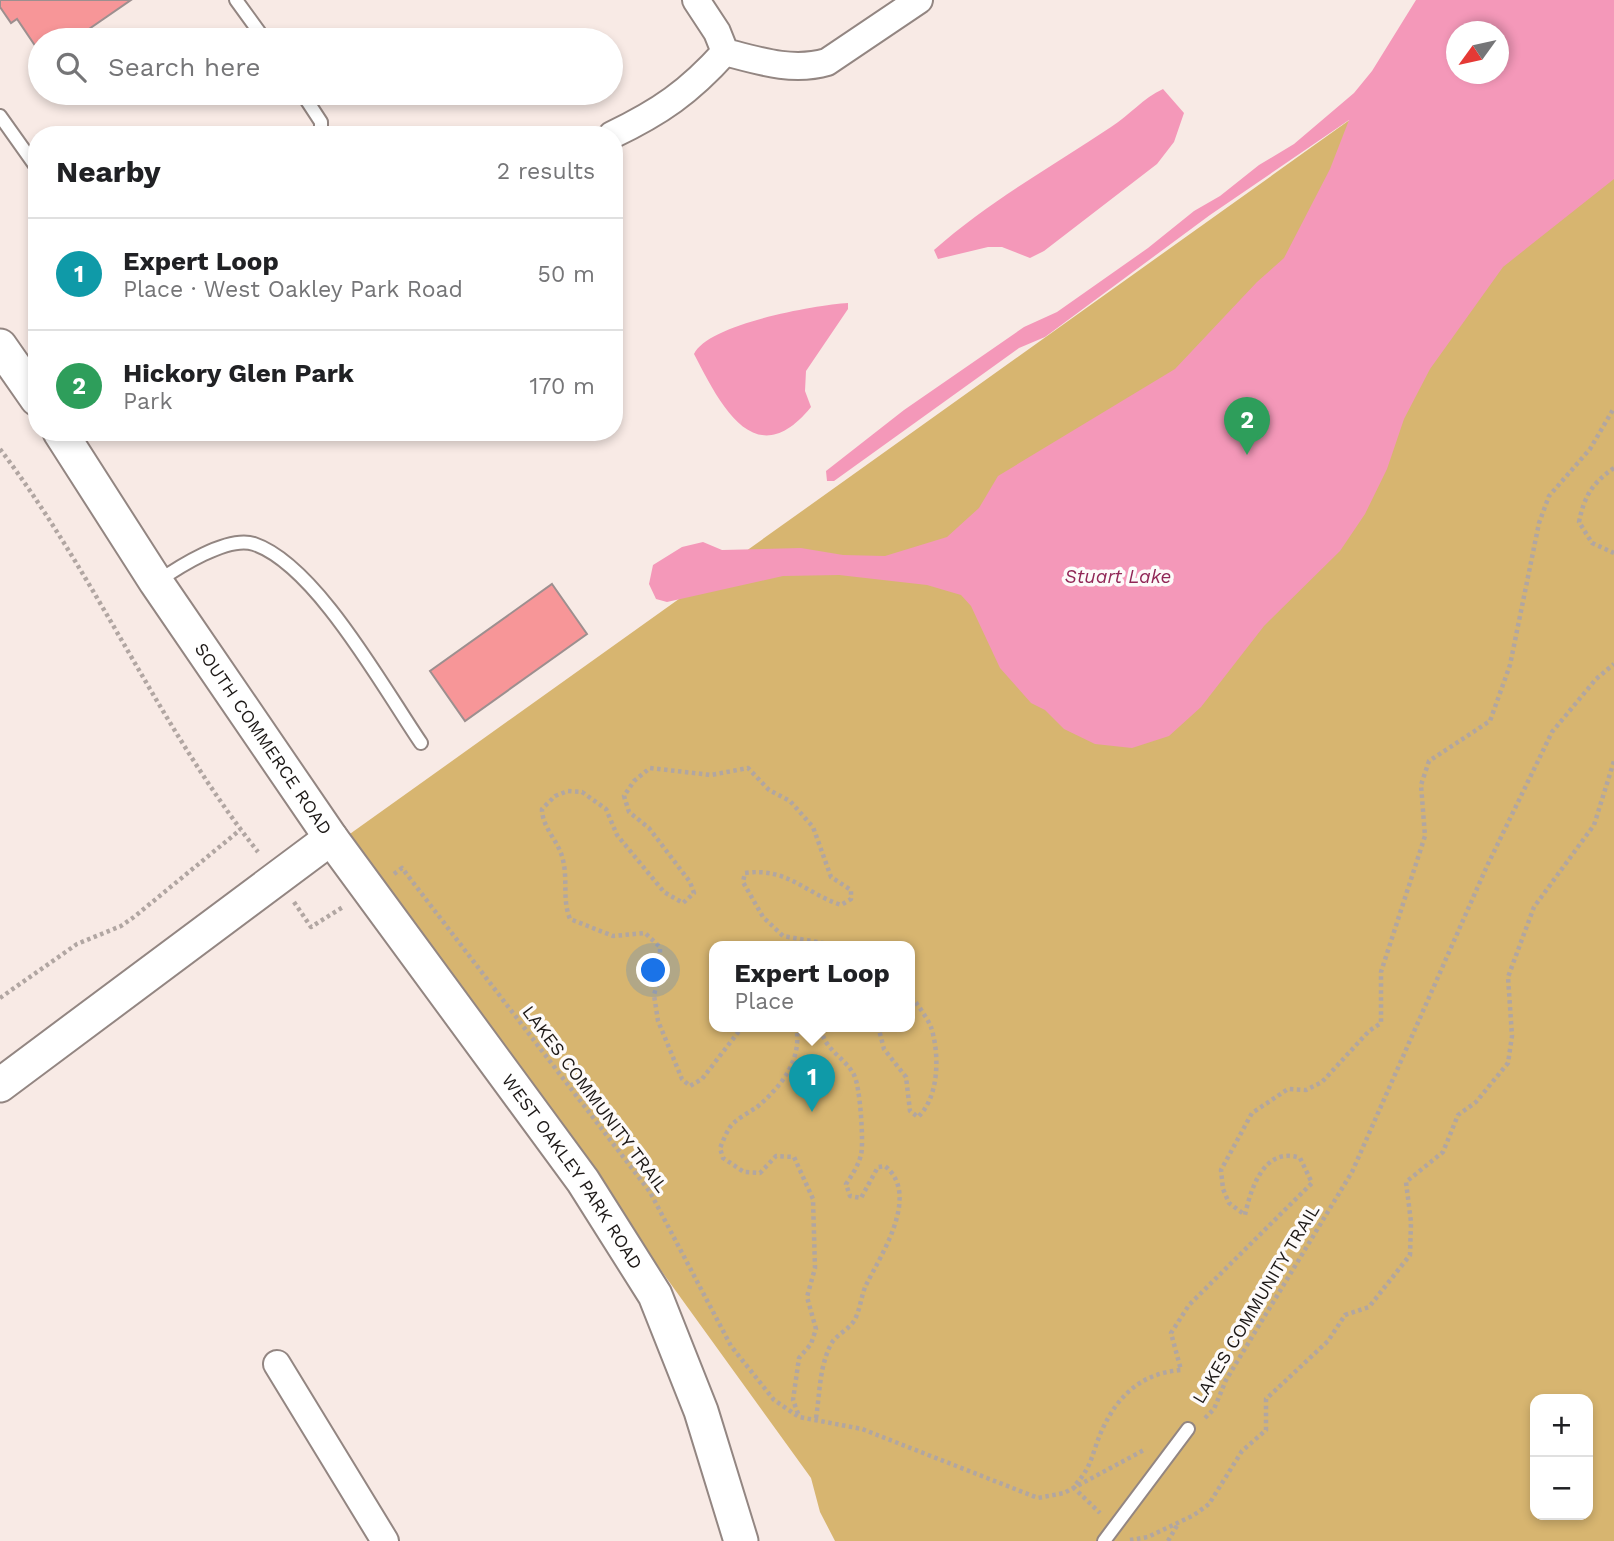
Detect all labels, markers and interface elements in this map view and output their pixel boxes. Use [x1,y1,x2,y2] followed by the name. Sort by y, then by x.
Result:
[1446,21,1509,84] north arrow
[28,28,623,105] search box
[52,48,90,86] icon: search
[108,52,260,82] text: Search here
[56,154,161,189] text: Nearby
[497,158,595,185] text: 2 results
[123,246,279,276] text: Expert Loop
[74,261,84,288] text: 1
[538,261,595,288] text: 50 m
[123,276,463,303] text: Place · West Oakley Park Road
[123,358,354,388] text: Hickory Glen Park
[72,373,86,400] text: 2
[530,373,595,400] text: 170 m
[123,388,172,415] text: Park
[1224,397,1270,455] pin: 2
[1065,565,1171,588] water label: Stuart Lake
[191,639,337,838] street label: SOUTH COMMERCE ROAD
[709,941,915,1032] popup
[636,953,670,987] your location
[734,958,890,988] text: Expert Loop
[734,988,794,1015] text: Place
[518,1001,673,1196] street label: LAKES COMMUNITY TRAIL
[789,1054,835,1112] pin: 1
[498,1070,647,1273] street label: WEST OAKLEY PARK ROAD
[1188,1200,1323,1407] street label: LAKES COMMUNITY TRAIL
[1530,1394,1593,1520] map controls
[1530,1394,1593,1457] button: +
[1530,1457,1593,1520] button: −

